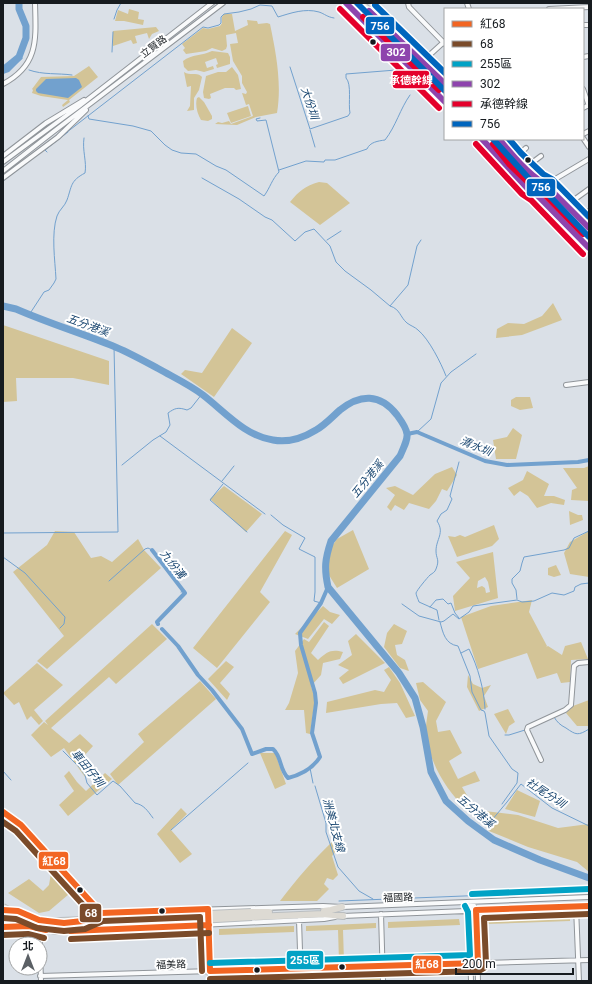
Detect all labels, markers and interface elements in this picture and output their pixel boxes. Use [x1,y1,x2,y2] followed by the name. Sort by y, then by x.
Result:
[444,8,584,140] legend
[365,16,395,35] line badge: 756
[480,17,506,31] text: 紅68
[371,20,389,33] text: 756
[138,33,169,60] street label: 立賢路
[368,37,378,47] unlabelled marker
[480,37,494,51] text: 68
[380,43,411,62] line badge: 302
[387,46,405,59] text: 302
[480,57,512,71] text: 255區
[392,70,430,89] line badge: 承德幹線
[389,74,433,87] text: 承德幹線
[480,77,500,91] text: 302
[298,85,321,123] water label: 大份圳
[480,97,528,111] text: 承德幹線
[480,117,500,131] text: 756
[523,155,533,165] unlabelled marker
[526,178,556,197] line badge: 756
[532,181,550,194] text: 756
[65,312,113,340] water label: 五分港溪
[458,434,495,459] water label: 清水圳
[348,457,388,501] water label: 五分港溪
[157,547,189,583] water label: 九份溝
[69,747,108,791] water label: 車田仔圳
[524,776,569,812] water label: 社尾分圳
[455,792,498,832] water label: 五分港溪
[320,797,347,855] water label: 洲美北支線
[38,851,69,870] line badge: 紅68
[42,855,66,868] text: 紅68
[75,885,85,895] unlabelled marker
[383,891,413,904] street label: 福國路
[79,903,102,923] line badge: 68
[157,906,167,916] unlabelled marker
[85,907,97,920] text: 68
[8,936,48,976] north arrow
[23,940,34,953] text: 北
[286,950,324,970] line badge: 255區
[456,950,573,976] scale bar
[290,954,320,967] text: 255區
[412,955,442,974] line badge: 紅68
[462,957,496,971] text: 200 m
[156,958,186,971] street label: 福美路
[415,958,439,971] text: 紅68
[337,962,347,972] unlabelled marker
[252,965,262,975] unlabelled marker

